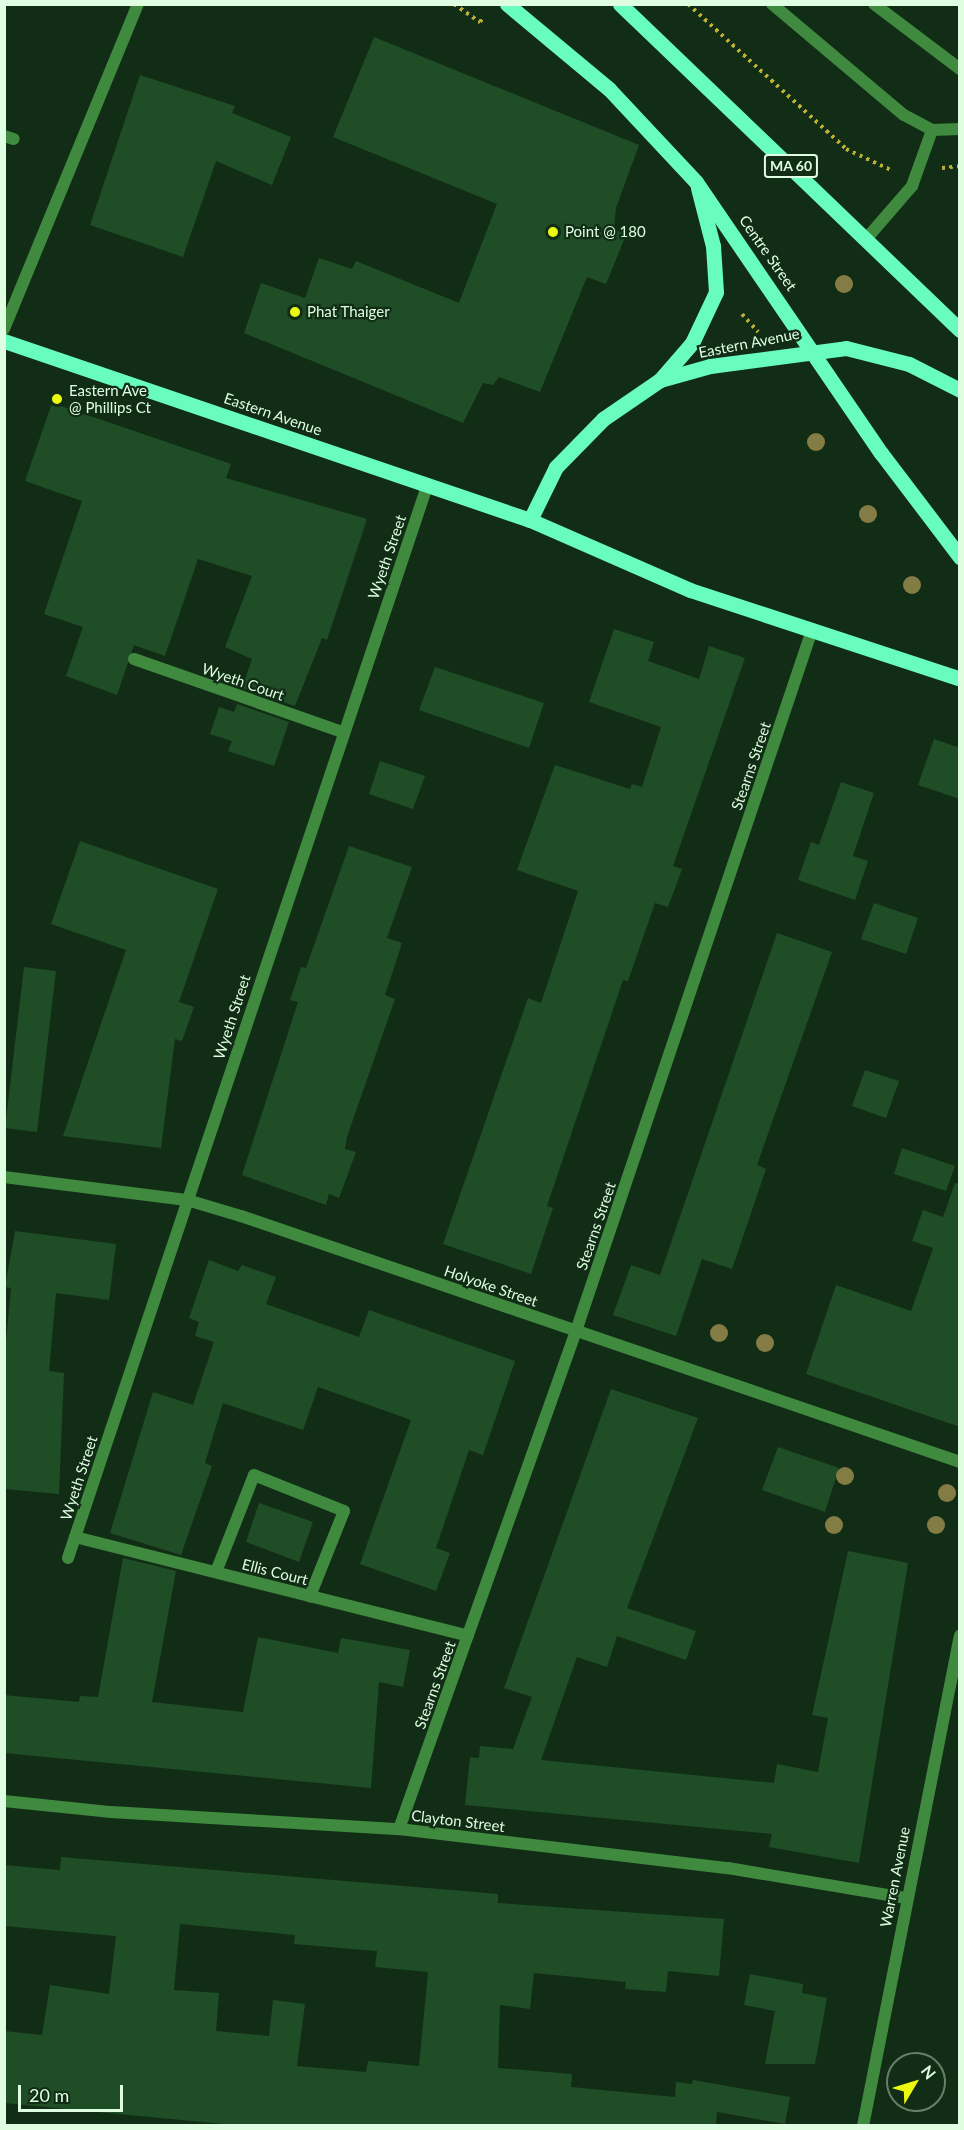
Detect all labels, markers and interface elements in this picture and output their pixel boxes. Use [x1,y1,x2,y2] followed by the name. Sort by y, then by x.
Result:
[762,155,820,177] road number: MA 60
[735,212,801,294] street label: Centre Street
[565,223,646,241] place label: Point @ 180
[546,225,560,239] marker: Point @ 180
[307,303,390,321] place label: Phat Thaiger
[288,305,302,319] marker: Phat Thaiger
[697,324,801,362] street label: Eastern Avenue
[69,381,151,416] place label: Eastern Ave @ Phillips Ct
[221,389,325,439] street label: Eastern Avenue
[50,392,64,406] marker: Eastern Ave @ Phillips Ct
[364,513,410,601] street label: Wyeth Street
[199,660,287,704] street label: Wyeth Court
[727,719,775,813] street label: Stearns Street
[210,972,254,1062] street label: Wyeth Street
[572,1179,620,1273] street label: Stearns Street
[442,1262,540,1310] street label: Holyoke Street
[57,1433,101,1523] street label: Wyeth Street
[240,1555,310,1589] street label: Ellis Court
[411,1639,459,1731] street label: Stearns Street
[410,1806,506,1836] street label: Clayton Street
[876,1825,914,1929] street label: Warren Avenue
[886,2052,946,2112] north arrow
[918,2061,940,2083] text: N
[21,2073,126,2111] scale bar
[29,2084,69,2106] text: 20 m

